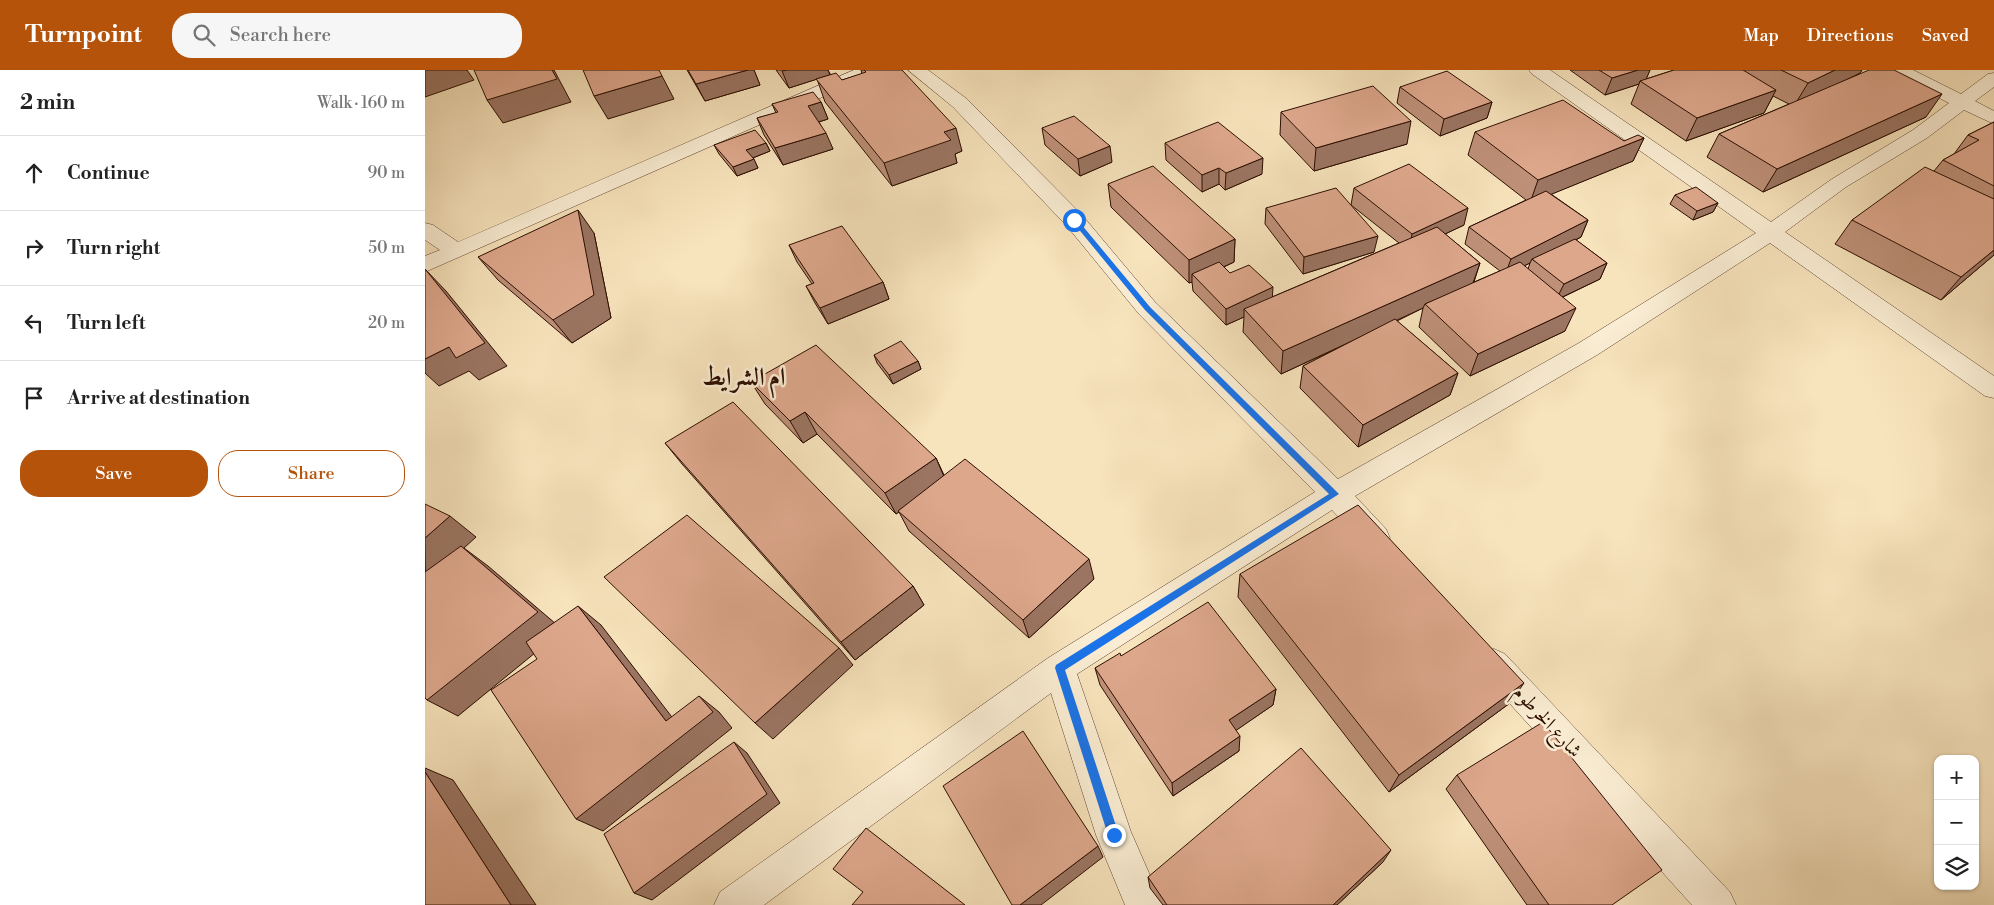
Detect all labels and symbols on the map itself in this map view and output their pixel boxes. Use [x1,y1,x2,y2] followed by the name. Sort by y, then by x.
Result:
[1063,209,1086,232] route start
[703,362,785,399] district label: ام الشرايط
[1504,681,1587,766] street label: شارع الخرطوم
[1103,824,1126,847] route end

